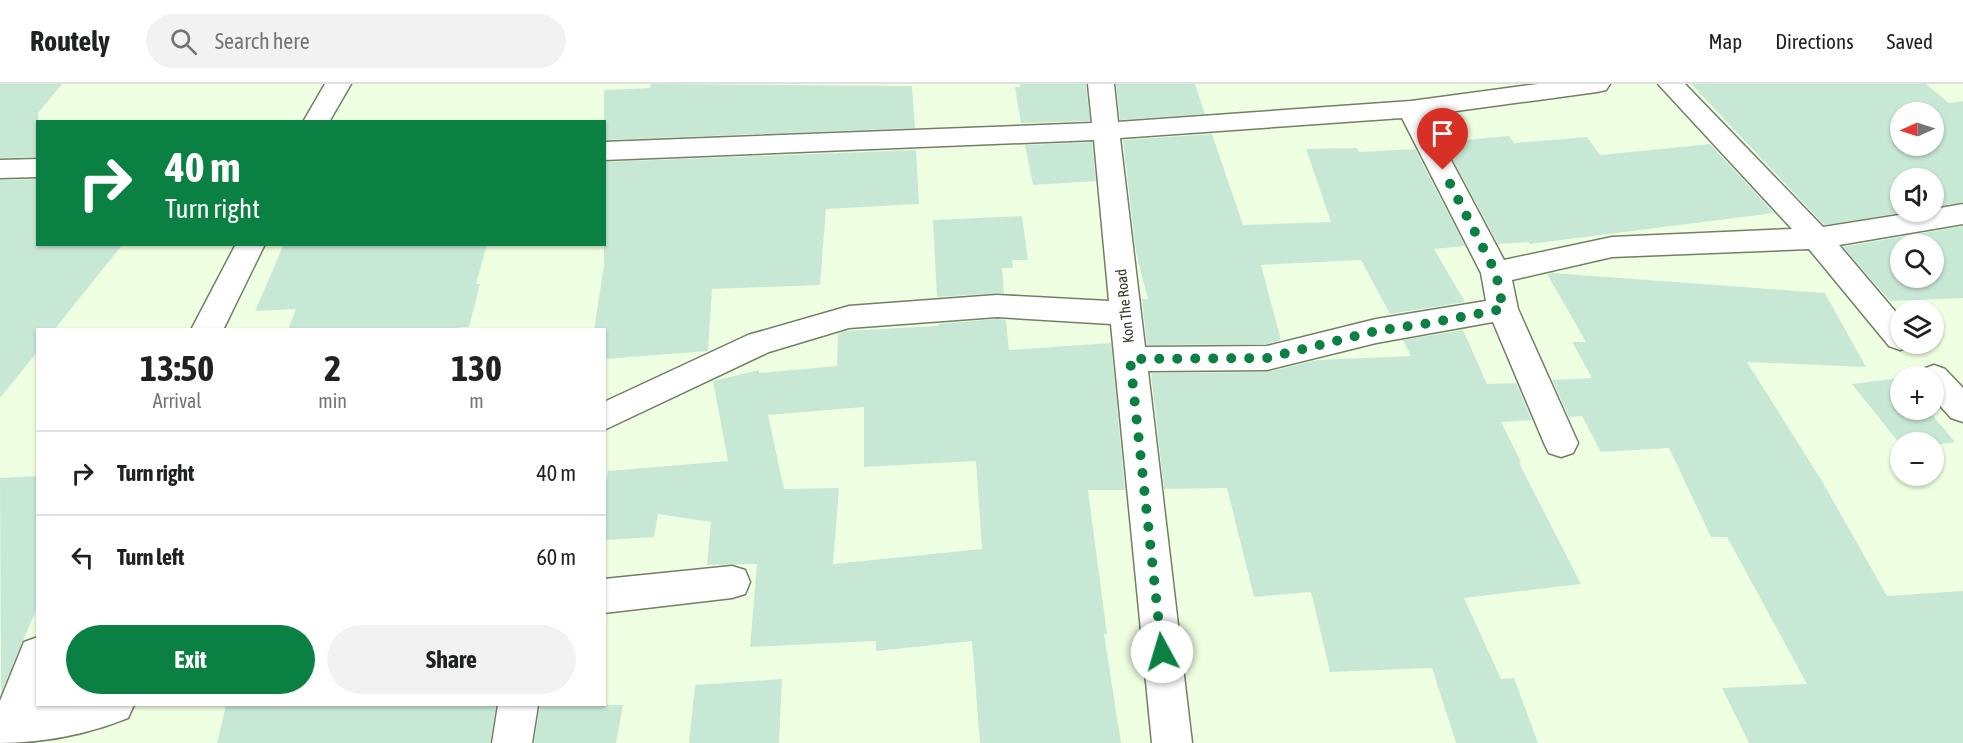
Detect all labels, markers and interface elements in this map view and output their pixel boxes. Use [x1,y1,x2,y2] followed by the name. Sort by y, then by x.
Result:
[146,14,566,68] search box
[30,25,110,57] text: Routely
[167,25,200,58] icon: search
[215,28,310,54] text: Search here
[1708,29,1742,53] text: Map
[1775,29,1854,53] text: Directions
[1887,29,1933,53] text: Saved
[1890,102,1944,156] north arrow
[1890,102,1944,486] map controls
[1417,108,1468,170] pin
[1426,117,1459,150] icon: arrive
[165,143,240,191] text: 40 m
[66,144,144,222] icon: right
[1890,168,1944,222] button: sound
[165,193,260,224] text: Turn right
[1890,234,1944,288] button: search
[1112,268,1137,344] street label: Kon The Road
[1890,300,1944,354] button: layers
[140,347,214,389] text: 13:50
[324,347,341,389] text: 2
[451,347,502,389] text: 130
[1890,366,1944,420] button: +
[153,389,202,412] text: Arrival
[318,389,347,412] text: min
[469,389,484,412] text: m
[1890,432,1944,486] button: −
[66,457,99,490] icon: right
[117,460,194,486] text: Turn right
[536,460,576,486] text: 40 m
[66,541,99,574] icon: left
[117,544,184,570] text: Turn left
[536,544,576,570] text: 60 m
[1130,620,1194,684] position arrow
[66,625,315,694] button: Exit
[327,625,576,694] button: Share

